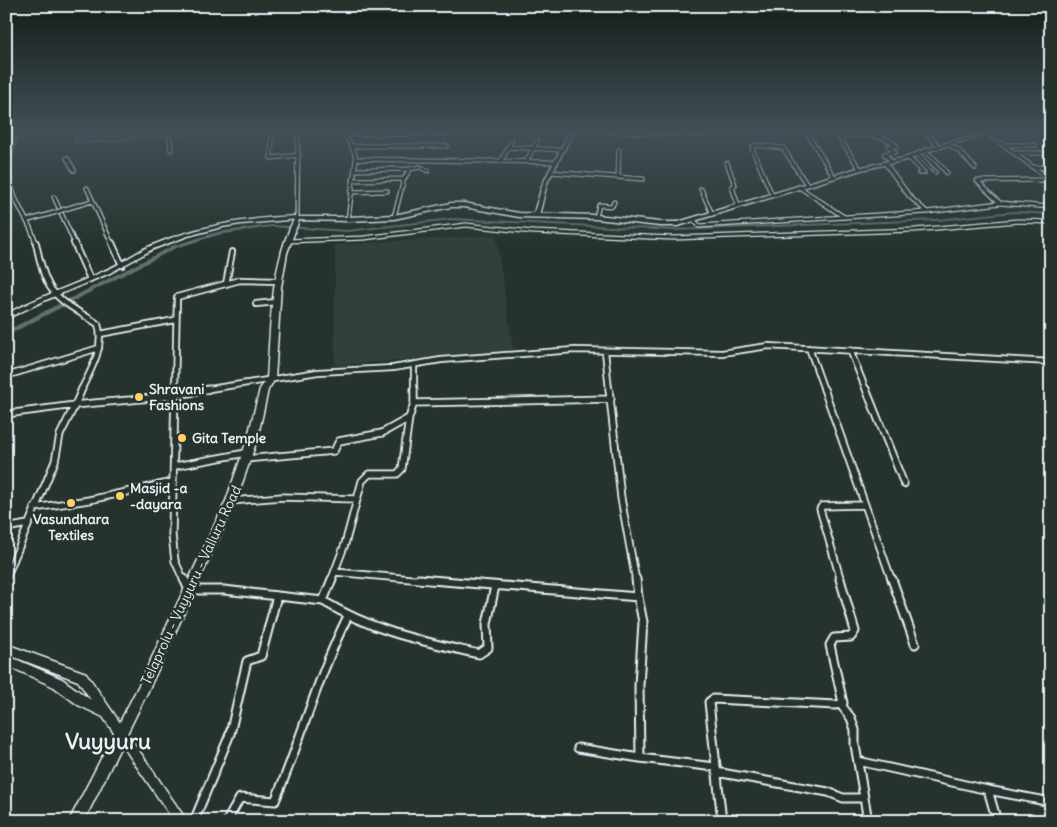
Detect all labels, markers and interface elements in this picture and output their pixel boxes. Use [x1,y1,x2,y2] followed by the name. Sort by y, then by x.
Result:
[149,380,205,414] place label: Shravani Fashions
[133,391,145,403] marker: Shravani Fashions
[192,429,267,447] place label: Gita Temple
[176,432,188,444] marker: Gita Temple
[130,479,187,513] place label: Masjid -a -dayara
[137,482,245,688] street label: Telaprolu - Vuyyuru - Valluru Road
[114,490,126,502] marker: Masjid -a -dayara
[65,497,77,509] marker: Vasundhara Textiles
[33,510,109,544] place label: Vasundhara Textiles
[65,727,151,755] district label: Vuyyuru

